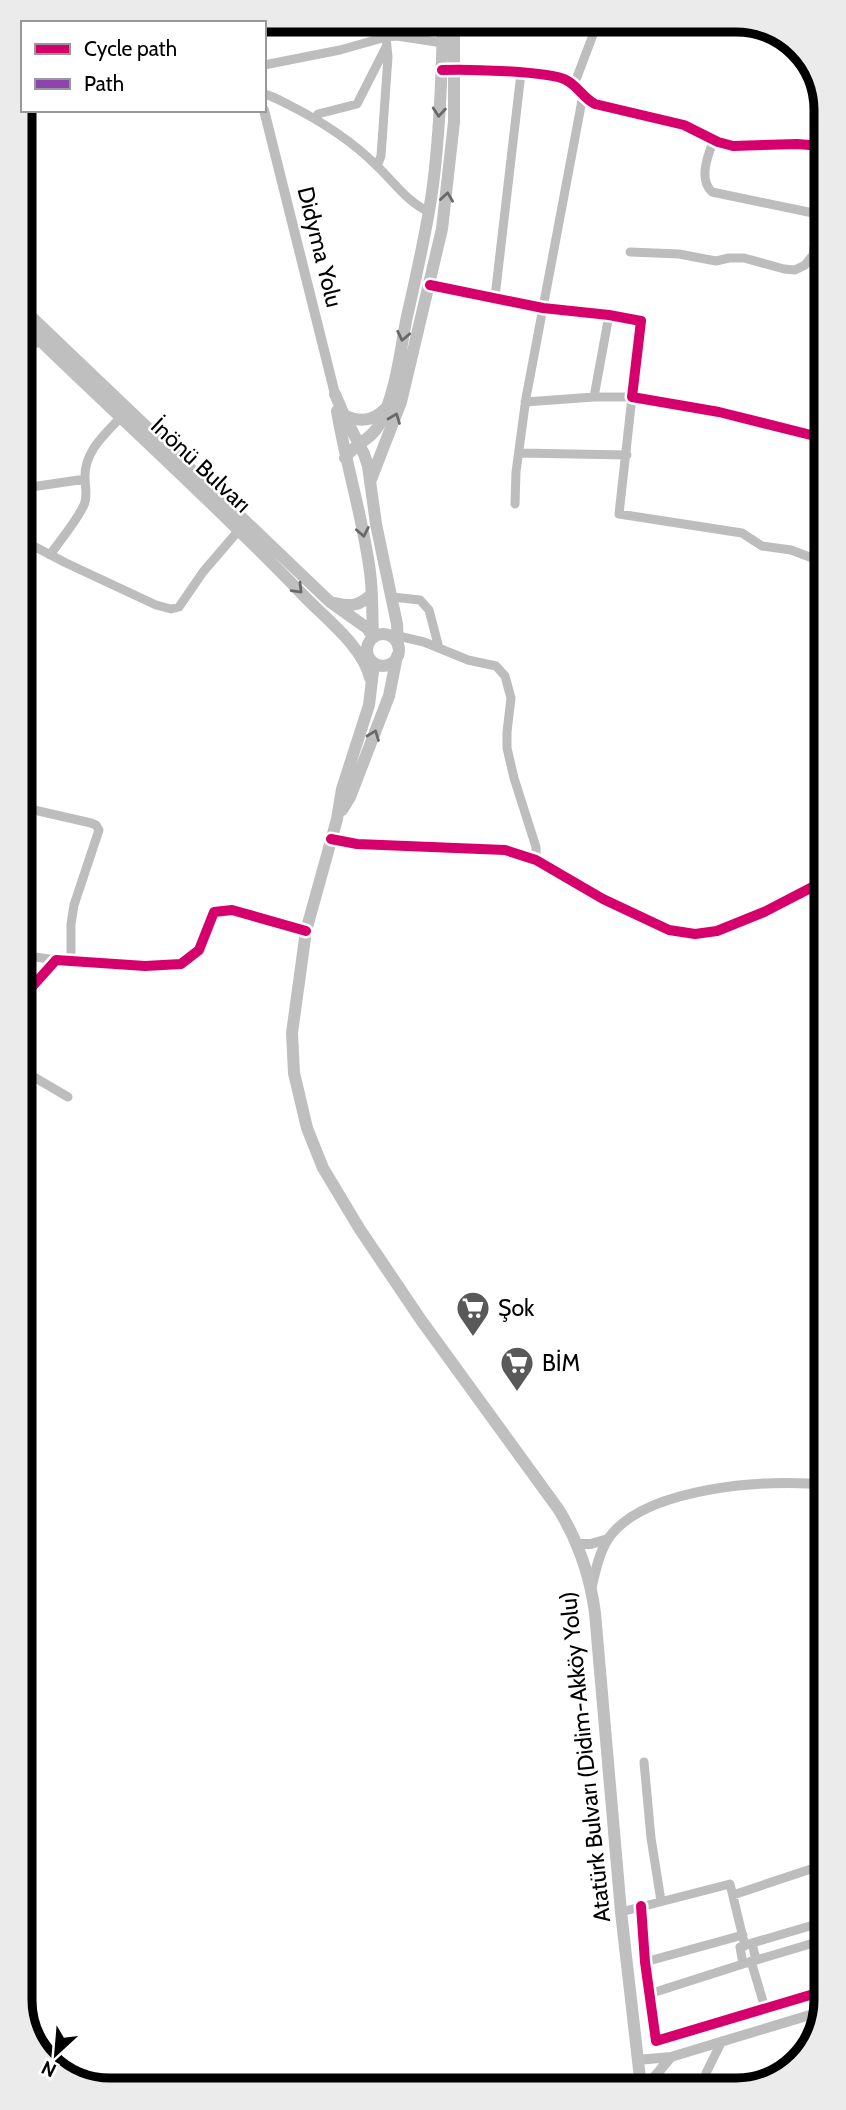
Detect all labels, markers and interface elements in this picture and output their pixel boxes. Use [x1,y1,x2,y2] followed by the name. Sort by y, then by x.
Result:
[21,21,266,112] legend
[84,36,177,61] text: Cycle path
[84,71,124,96] text: Path
[432,107,447,118] one-way arrow
[291,184,349,310] street label: Didyma Yolu
[439,191,454,203] one-way arrow
[397,330,412,342] one-way arrow
[145,412,257,518] street label: İnönü Bulvarı
[386,413,400,425] one-way arrow
[354,526,369,538] one-way arrow
[290,581,303,594] one-way arrow
[366,729,380,741] one-way arrow
[454,1289,492,1338] supermarket icon: Şok
[498,1294,535,1322] place label: Şok
[498,1344,536,1393] supermarket icon: BİM
[542,1349,580,1377] place label: BİM
[554,1590,616,1924] street label: Atatürk Bulvarı (Didim-Akköy Yolu)
[21,2019,91,2089] north arrow
[38,2056,60,2082] text: N

